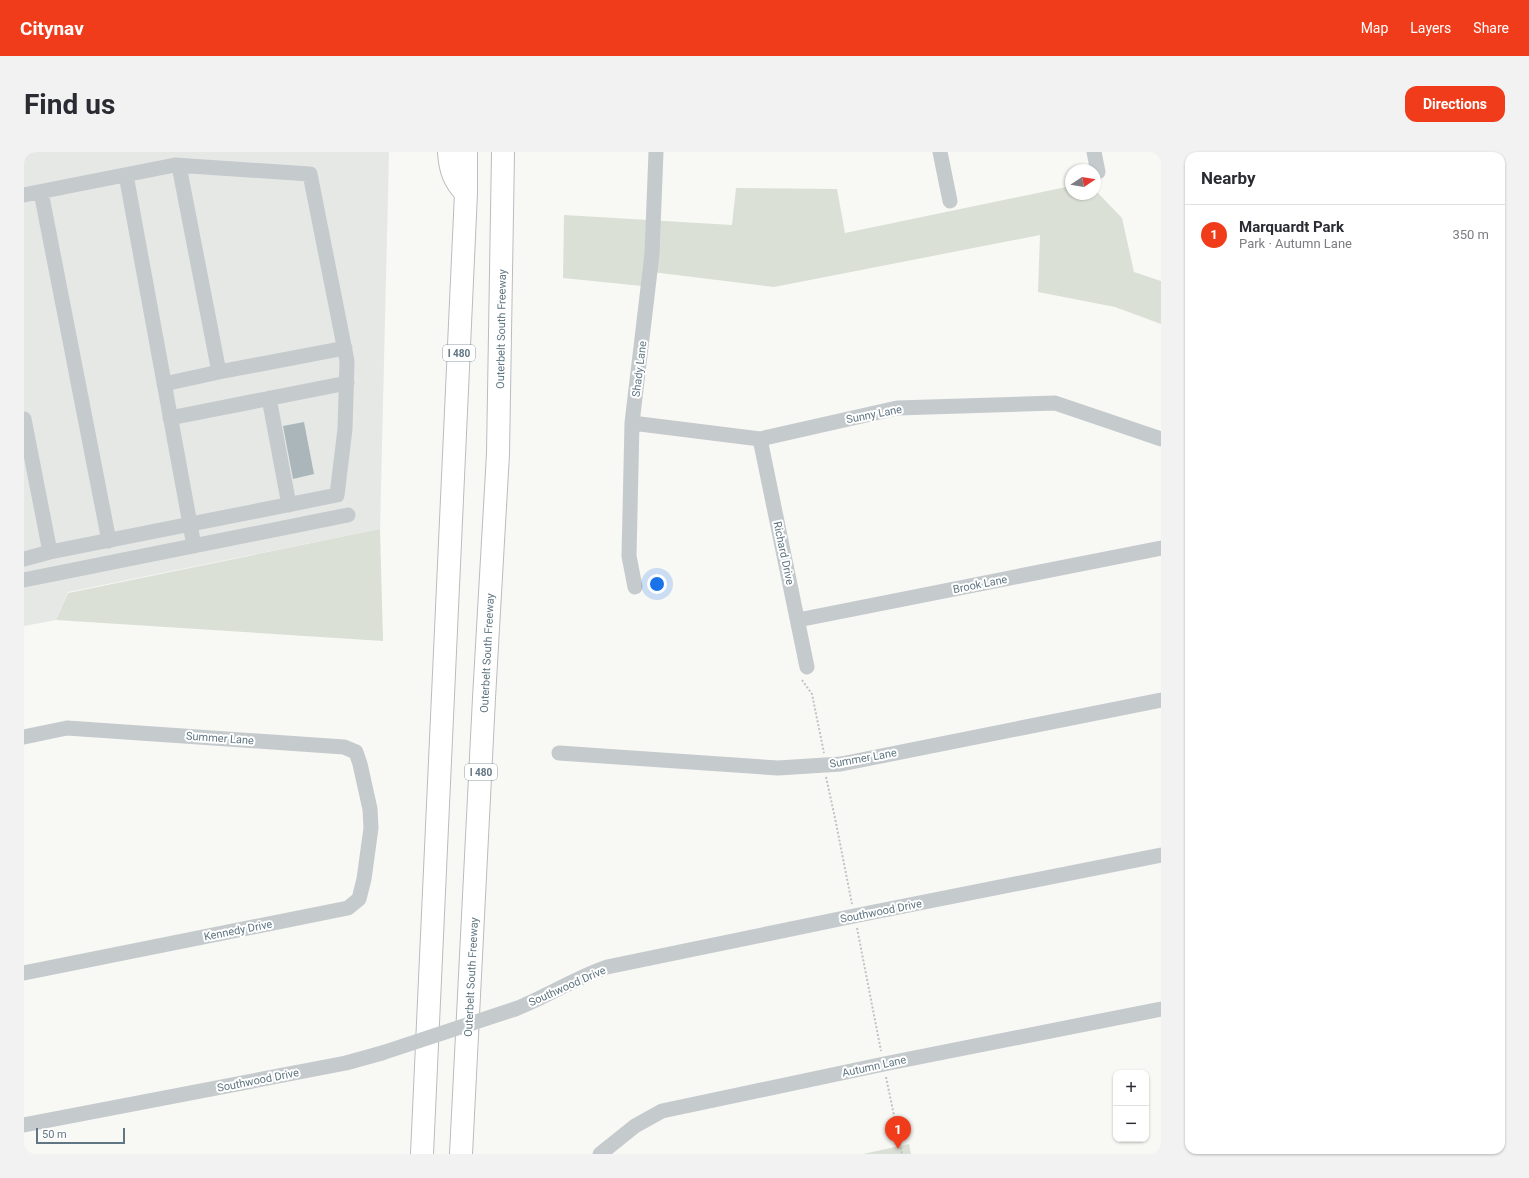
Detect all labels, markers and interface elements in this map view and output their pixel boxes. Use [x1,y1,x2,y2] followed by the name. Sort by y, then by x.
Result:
[20,17,84,40] text: Citynav
[1361,20,1388,36] text: Map
[1410,20,1451,36] text: Layers
[1473,20,1509,36] text: Share
[1405,86,1505,122] button: Directions
[24,88,115,121] text: Find us
[1065,164,1101,200] north arrow
[1201,168,1256,188] text: Nearby
[1239,218,1344,236] text: Marquardt Park
[1210,227,1218,242] text: 1
[1452,227,1489,242] text: 350 m
[1239,236,1352,251] text: Park · Autumn Lane
[494,268,509,389] street label: Outerbelt South Freeway
[630,340,649,398] street label: Shady Lane
[443,345,475,361] road number: I 480
[845,403,903,426] street label: Sunny Lane
[770,520,797,586] street label: Richard Drive
[952,573,1009,596] street label: Brook Lane
[647,574,667,594] your location
[478,592,497,713] street label: Outerbelt South Freeway
[186,730,254,747] street label: Summer Lane
[828,746,898,771] street label: Summer Lane
[465,764,497,780] road number: I 480
[839,897,923,926] street label: Southwood Drive
[462,916,481,1037] street label: Outerbelt South Freeway
[203,917,274,943] street label: Kennedy Drive
[527,964,608,1009] street label: Southwood Drive
[841,1053,907,1080] street label: Autumn Lane
[216,1066,300,1095] street label: Southwood Drive
[1113,1070,1149,1142] map controls
[1113,1070,1149,1106] button: +
[1113,1106,1149,1142] button: −
[885,1116,911,1149] pin: 1
[36,1126,125,1145] scale bar
[42,1128,67,1141] text: 50 m

